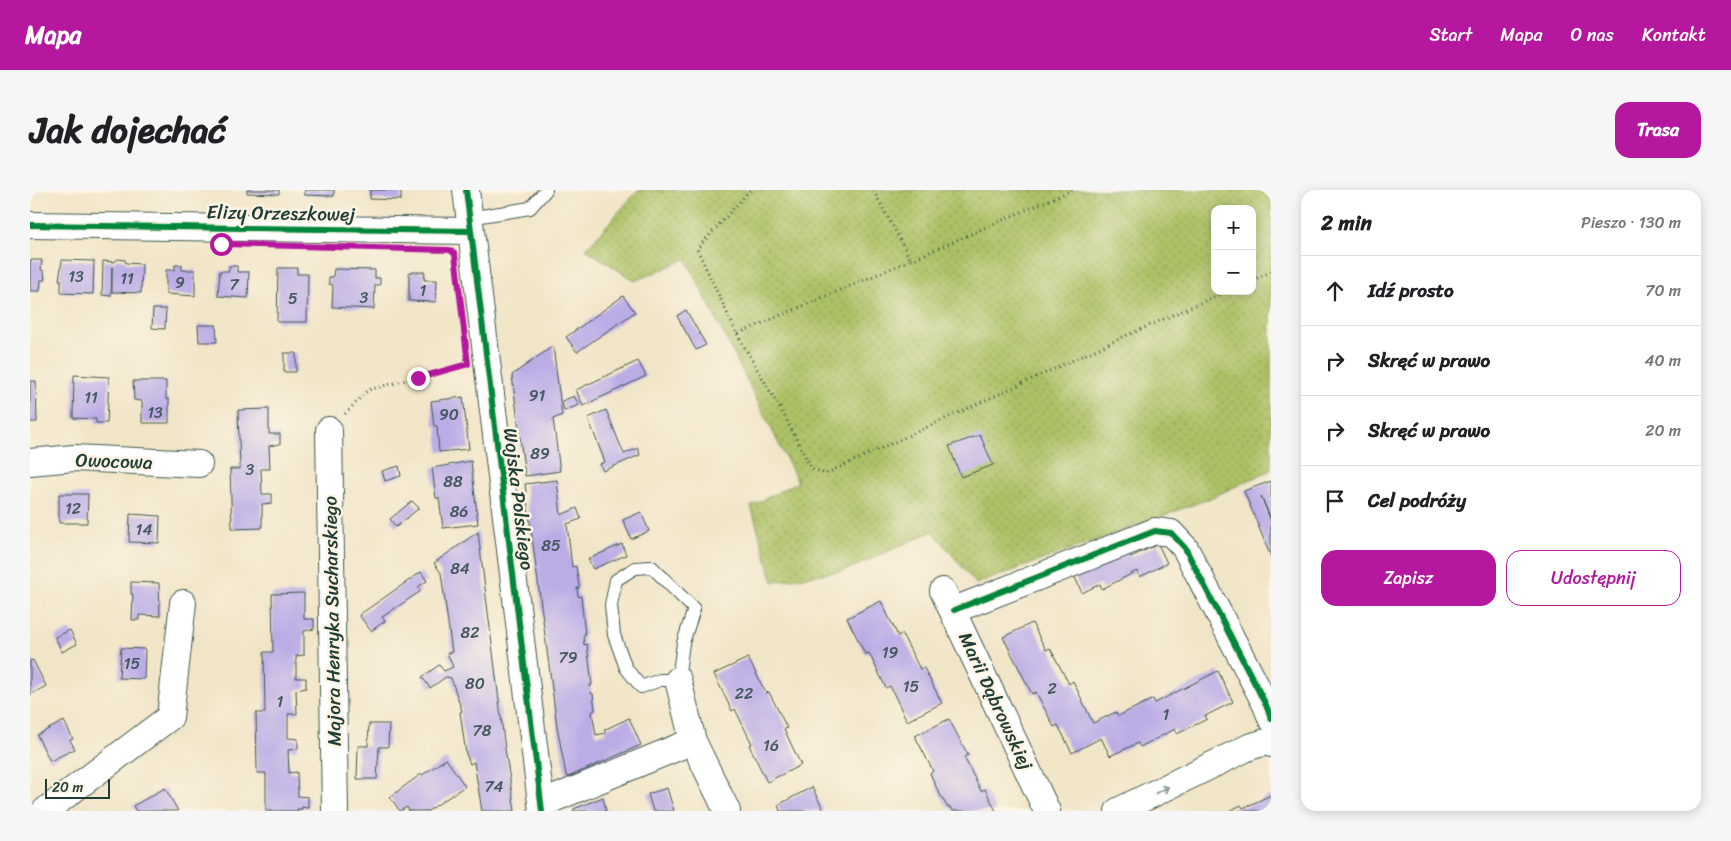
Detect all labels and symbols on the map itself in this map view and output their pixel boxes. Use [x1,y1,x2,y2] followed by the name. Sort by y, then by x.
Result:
[206,195,357,231] street label: Elizy Orzeszkowej
[210,233,233,256] route start
[68,262,84,291] house number: 13
[120,264,134,293] house number: 11
[175,268,185,297] house number: 9
[229,270,239,299] house number: 7
[420,276,427,305] house number: 1
[360,283,369,312] house number: 3
[288,284,298,313] house number: 5
[407,367,430,390] route end
[529,381,545,410] house number: 91
[84,383,98,412] house number: 11
[147,398,163,427] house number: 13
[439,400,459,429] house number: 90
[494,426,544,572] street label: Wojska Polskiego
[530,439,550,468] house number: 89
[75,443,153,479] street label: Owocowa
[246,455,255,484] house number: 3
[443,467,463,496] house number: 88
[65,494,81,523] house number: 12
[313,495,351,746] street label: Majora Henryka Sucharskiego
[450,497,468,526] house number: 86
[136,515,152,544] house number: 14
[541,531,561,560] house number: 85
[450,554,470,583] house number: 84
[461,618,479,647] house number: 82
[949,626,1043,776] street label: Marii Dąbrowskiej
[882,638,899,667] house number: 19
[559,643,578,672] house number: 79
[124,649,141,678] house number: 15
[465,669,485,698] house number: 80
[903,672,920,701] house number: 15
[1047,674,1057,703] house number: 2
[735,679,753,708] house number: 22
[277,687,284,716] house number: 1
[1163,700,1170,729] house number: 1
[473,716,492,745] house number: 78
[763,731,779,760] house number: 16
[484,772,504,801] house number: 74
[45,776,110,799] scale bar
[1154,784,1169,794] one-way arrow

